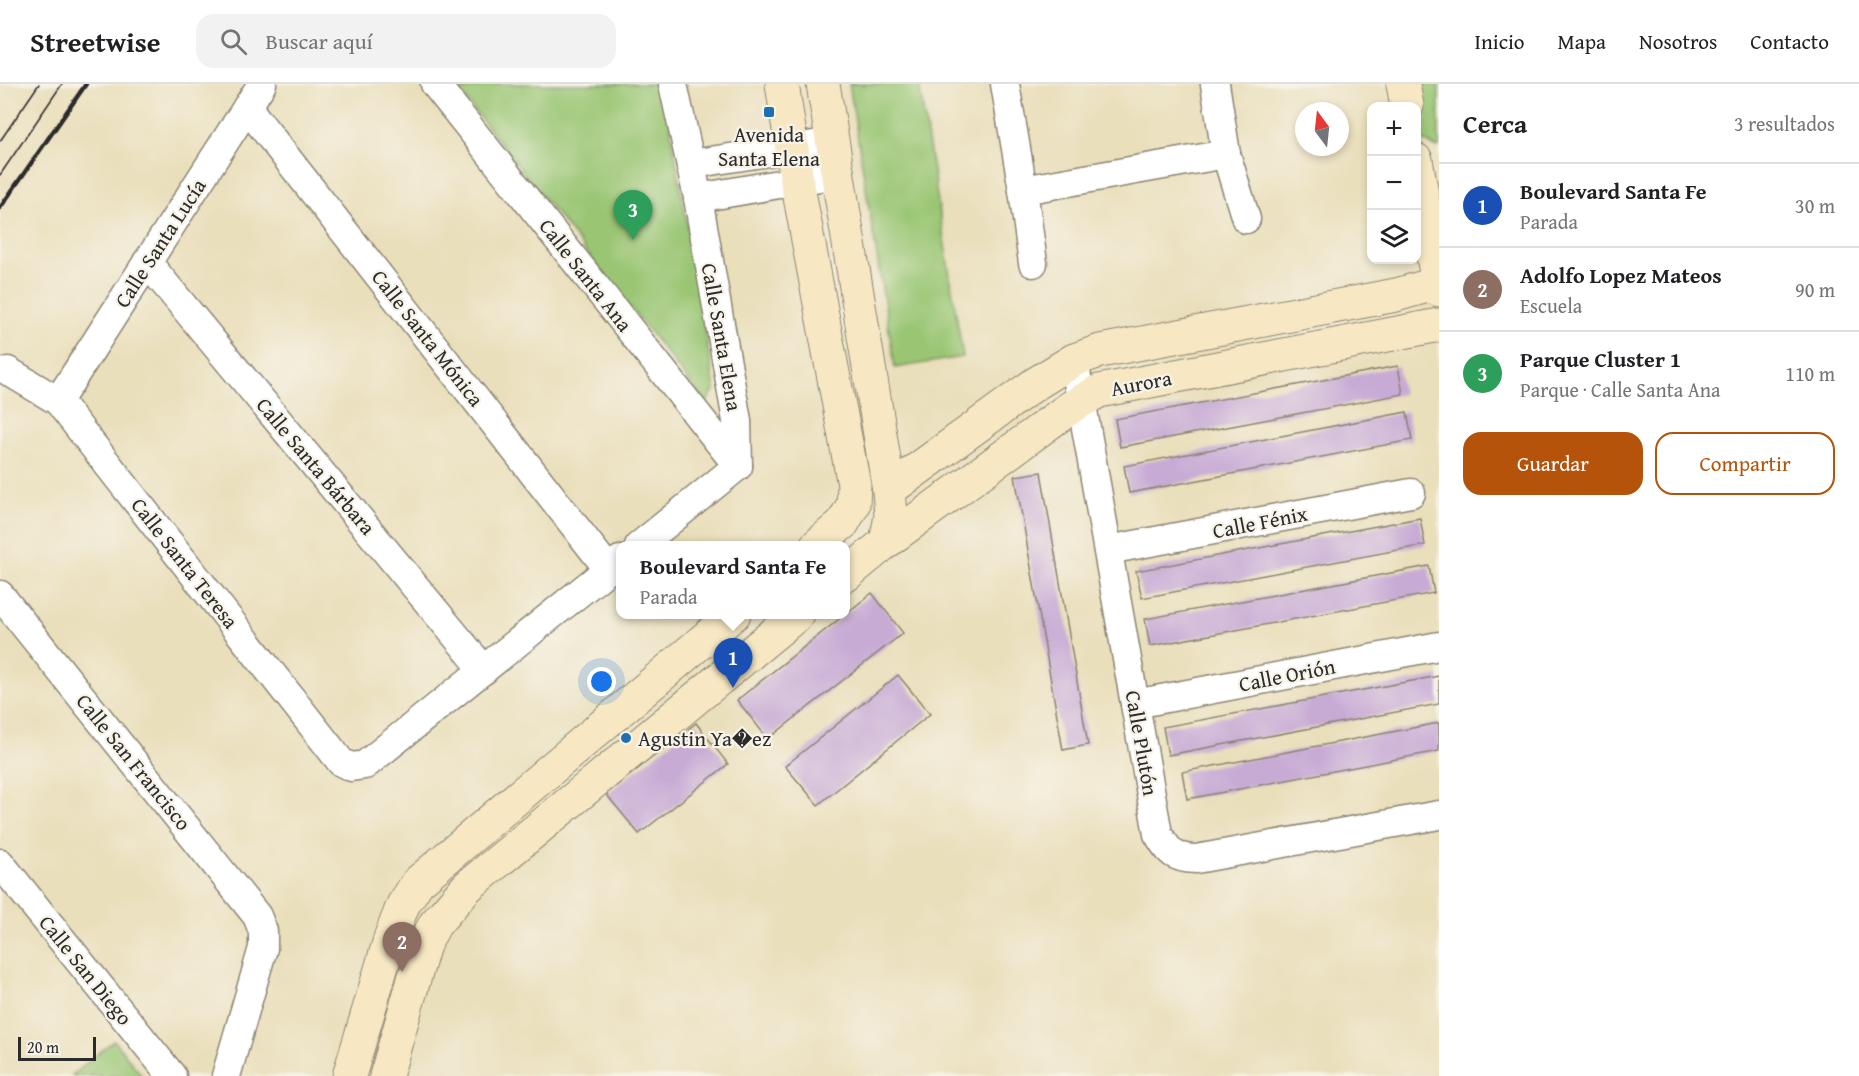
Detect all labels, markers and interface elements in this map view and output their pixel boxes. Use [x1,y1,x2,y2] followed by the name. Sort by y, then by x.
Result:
[196,14,616,68] search box
[30,21,160,62] text: Streetwise
[217,25,250,58] icon: search
[265,25,373,57] text: Buscar aquí
[1475,26,1525,57] text: Inicio
[1558,26,1606,57] text: Mapa
[1639,26,1717,57] text: Nosotros
[1750,26,1829,57] text: Contacto
[1295,102,1349,156] north arrow
[1367,102,1421,264] map controls
[1367,102,1421,156] button: +
[1463,104,1527,143] text: Cerca
[762,105,776,119] marker: Avenida Santa Elena
[1734,109,1835,138] text: 3 resultados
[718,119,820,174] place label: Avenida Santa Elena
[1367,156,1421,210] button: −
[107,172,213,314] street label: Calle Santa Lucía
[1520,175,1707,207] text: Boulevard Santa Fe
[614,190,652,240] pin: 3
[1477,191,1488,220] text: 1
[1795,191,1835,220] text: 30 m
[1520,207,1578,236] text: Parada
[1367,210,1421,264] button: layers
[532,212,640,338] street label: Calle Santa Ana
[1520,259,1722,291] text: Adolfo Lopez Mateos
[694,261,750,413] street label: Calle Santa Elena
[365,263,491,413] street label: Calle Santa Mónica
[1477,275,1488,304] text: 2
[1795,275,1835,304] text: 90 m
[1520,291,1582,320] text: Escuela
[1520,343,1681,375] text: Parque Cluster 1
[1477,359,1488,388] text: 3
[1785,359,1835,388] text: 110 m
[1108,362,1174,404] street label: Aurora
[1520,375,1721,404] text: Parque · Calle Santa Ana
[249,390,383,542] street label: Calle Santa Bárbara
[1463,432,1643,495] button: Guardar
[1655,432,1835,495] button: Compartir
[124,491,246,635] street label: Calle Santa Teresa
[1210,498,1310,546] street label: Calle Fénix
[616,541,850,619] popup
[640,550,826,582] text: Boulevard Santa Fe
[640,582,698,611] text: Parada
[714,638,752,688] pin: 1
[1236,650,1338,700] street label: Calle Orión
[587,667,616,696] your location
[69,687,199,837] street label: Calle San Francisco
[1118,688,1167,798] street label: Calle Plutón
[638,723,771,754] place label: Agustin Ya�ez
[619,731,633,745] marker: Agustin Ya�ez
[32,908,140,1032] street label: Calle San Diego
[382,922,422,972] pin: 2
[18,1034,96,1062] scale bar
[27,1035,59,1059] text: 20 m

